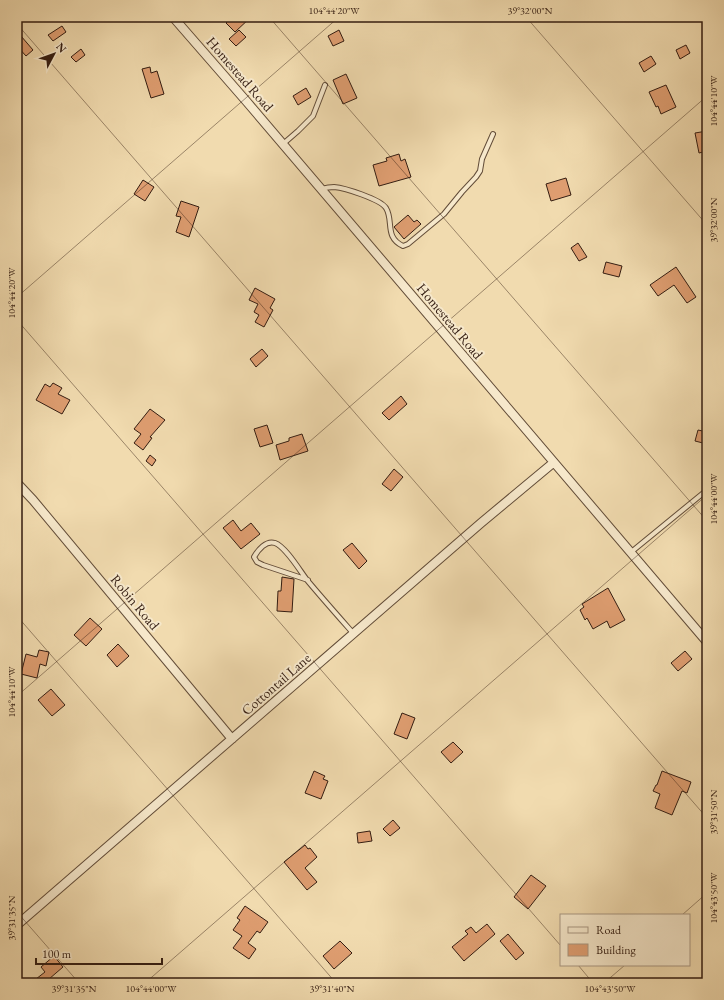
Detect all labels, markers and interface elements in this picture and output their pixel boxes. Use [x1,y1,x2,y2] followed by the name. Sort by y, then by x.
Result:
[309,4,360,17] text: 104°44'20"W
[508,4,553,17] text: 39°32'00"N
[202,33,278,116] street label: Homestead Road
[34,34,74,74] north arrow
[53,39,70,55] text: N
[707,75,720,126] text: 104°44'10"W
[707,197,720,242] text: 39°32'00"N
[5,267,18,318] text: 104°44'20"W
[413,279,488,363] street label: Homestead Road
[707,473,720,524] text: 104°44'00"W
[107,571,164,634] street label: Robin Road
[238,649,315,719] street label: Cottontail Lane
[5,666,18,717] text: 104°44'10"W
[707,789,720,834] text: 39°31'50"N
[707,872,720,923] text: 104°43'50"W
[5,895,18,940] text: 39°31'35"N
[560,914,690,966] legend
[596,922,622,938] text: Road
[36,940,162,966] scale bar
[596,942,637,958] text: Building
[42,946,72,962] text: 100 m
[52,982,97,995] text: 39°31'35"N
[126,982,177,995] text: 104°44'00"W
[310,982,355,995] text: 39°31'40"N
[585,982,636,995] text: 104°43'50"W

